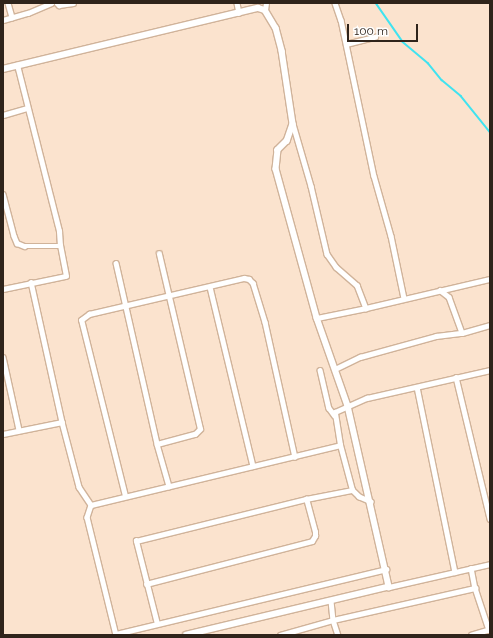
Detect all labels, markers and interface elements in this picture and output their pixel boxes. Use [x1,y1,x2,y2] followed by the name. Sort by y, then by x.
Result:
[349,16,420,42] scale bar
[354,24,388,38] text: 100 m

